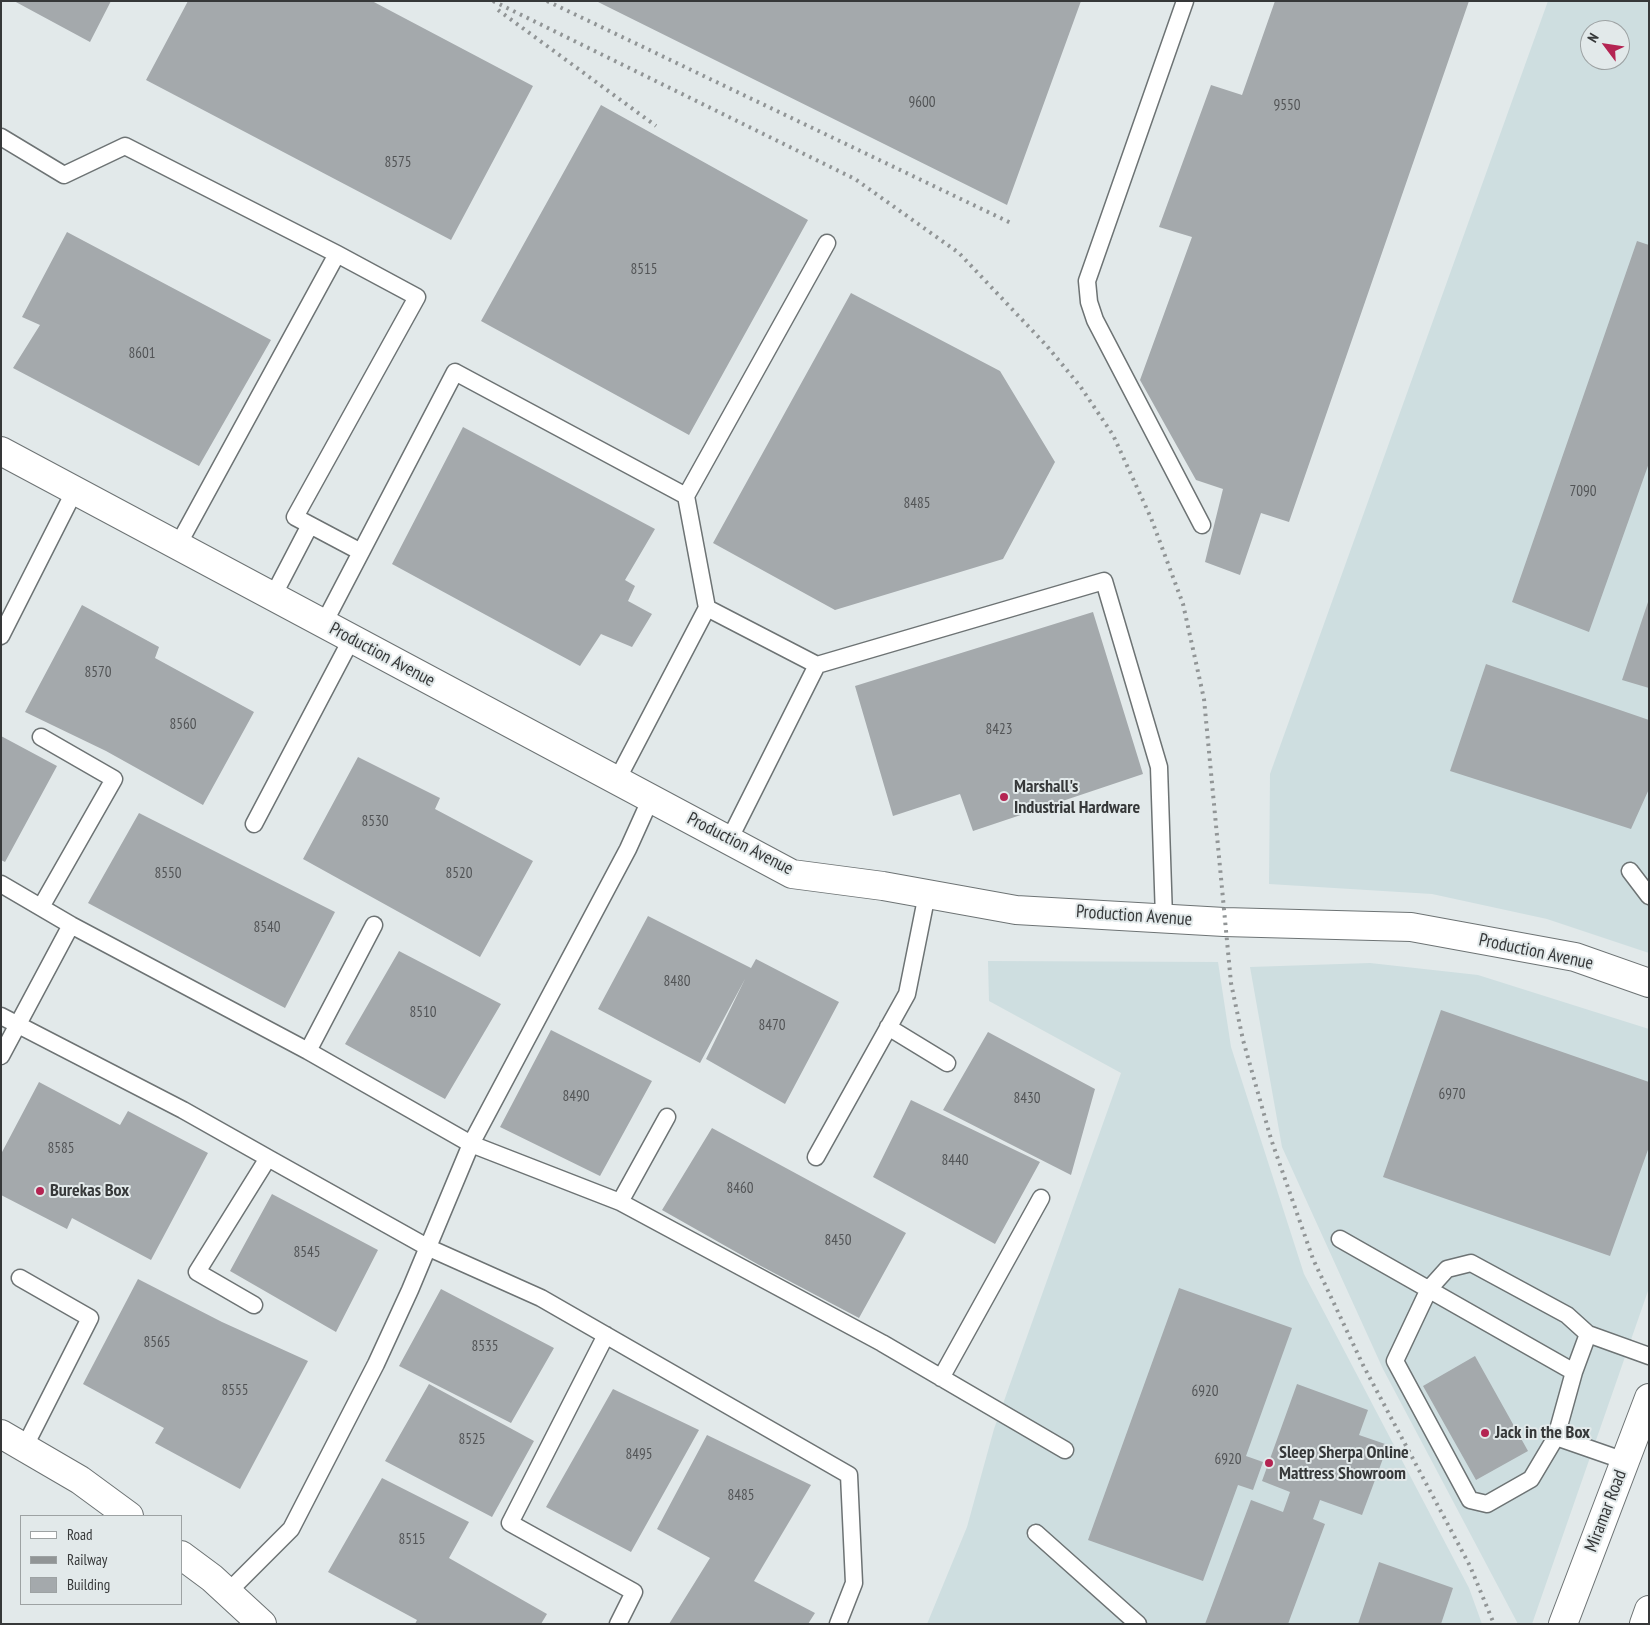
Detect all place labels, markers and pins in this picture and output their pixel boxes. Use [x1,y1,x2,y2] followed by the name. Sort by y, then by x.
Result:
[1014,776,1140,819] place label: Marshall's Industrial Hardware
[998,791,1010,803] marker: Marshall's Industrial Hardware
[50,1180,129,1202] place label: Burekas Box
[34,1185,46,1197] marker: Burekas Box
[1495,1422,1590,1444] place label: Jack in the Box
[1479,1427,1491,1439] marker: Jack in the Box
[1279,1442,1409,1485] place label: Sleep Sherpa Online Mattress Showroom
[1263,1457,1275,1469] marker: Sleep Sherpa Online Mattress Showroom

